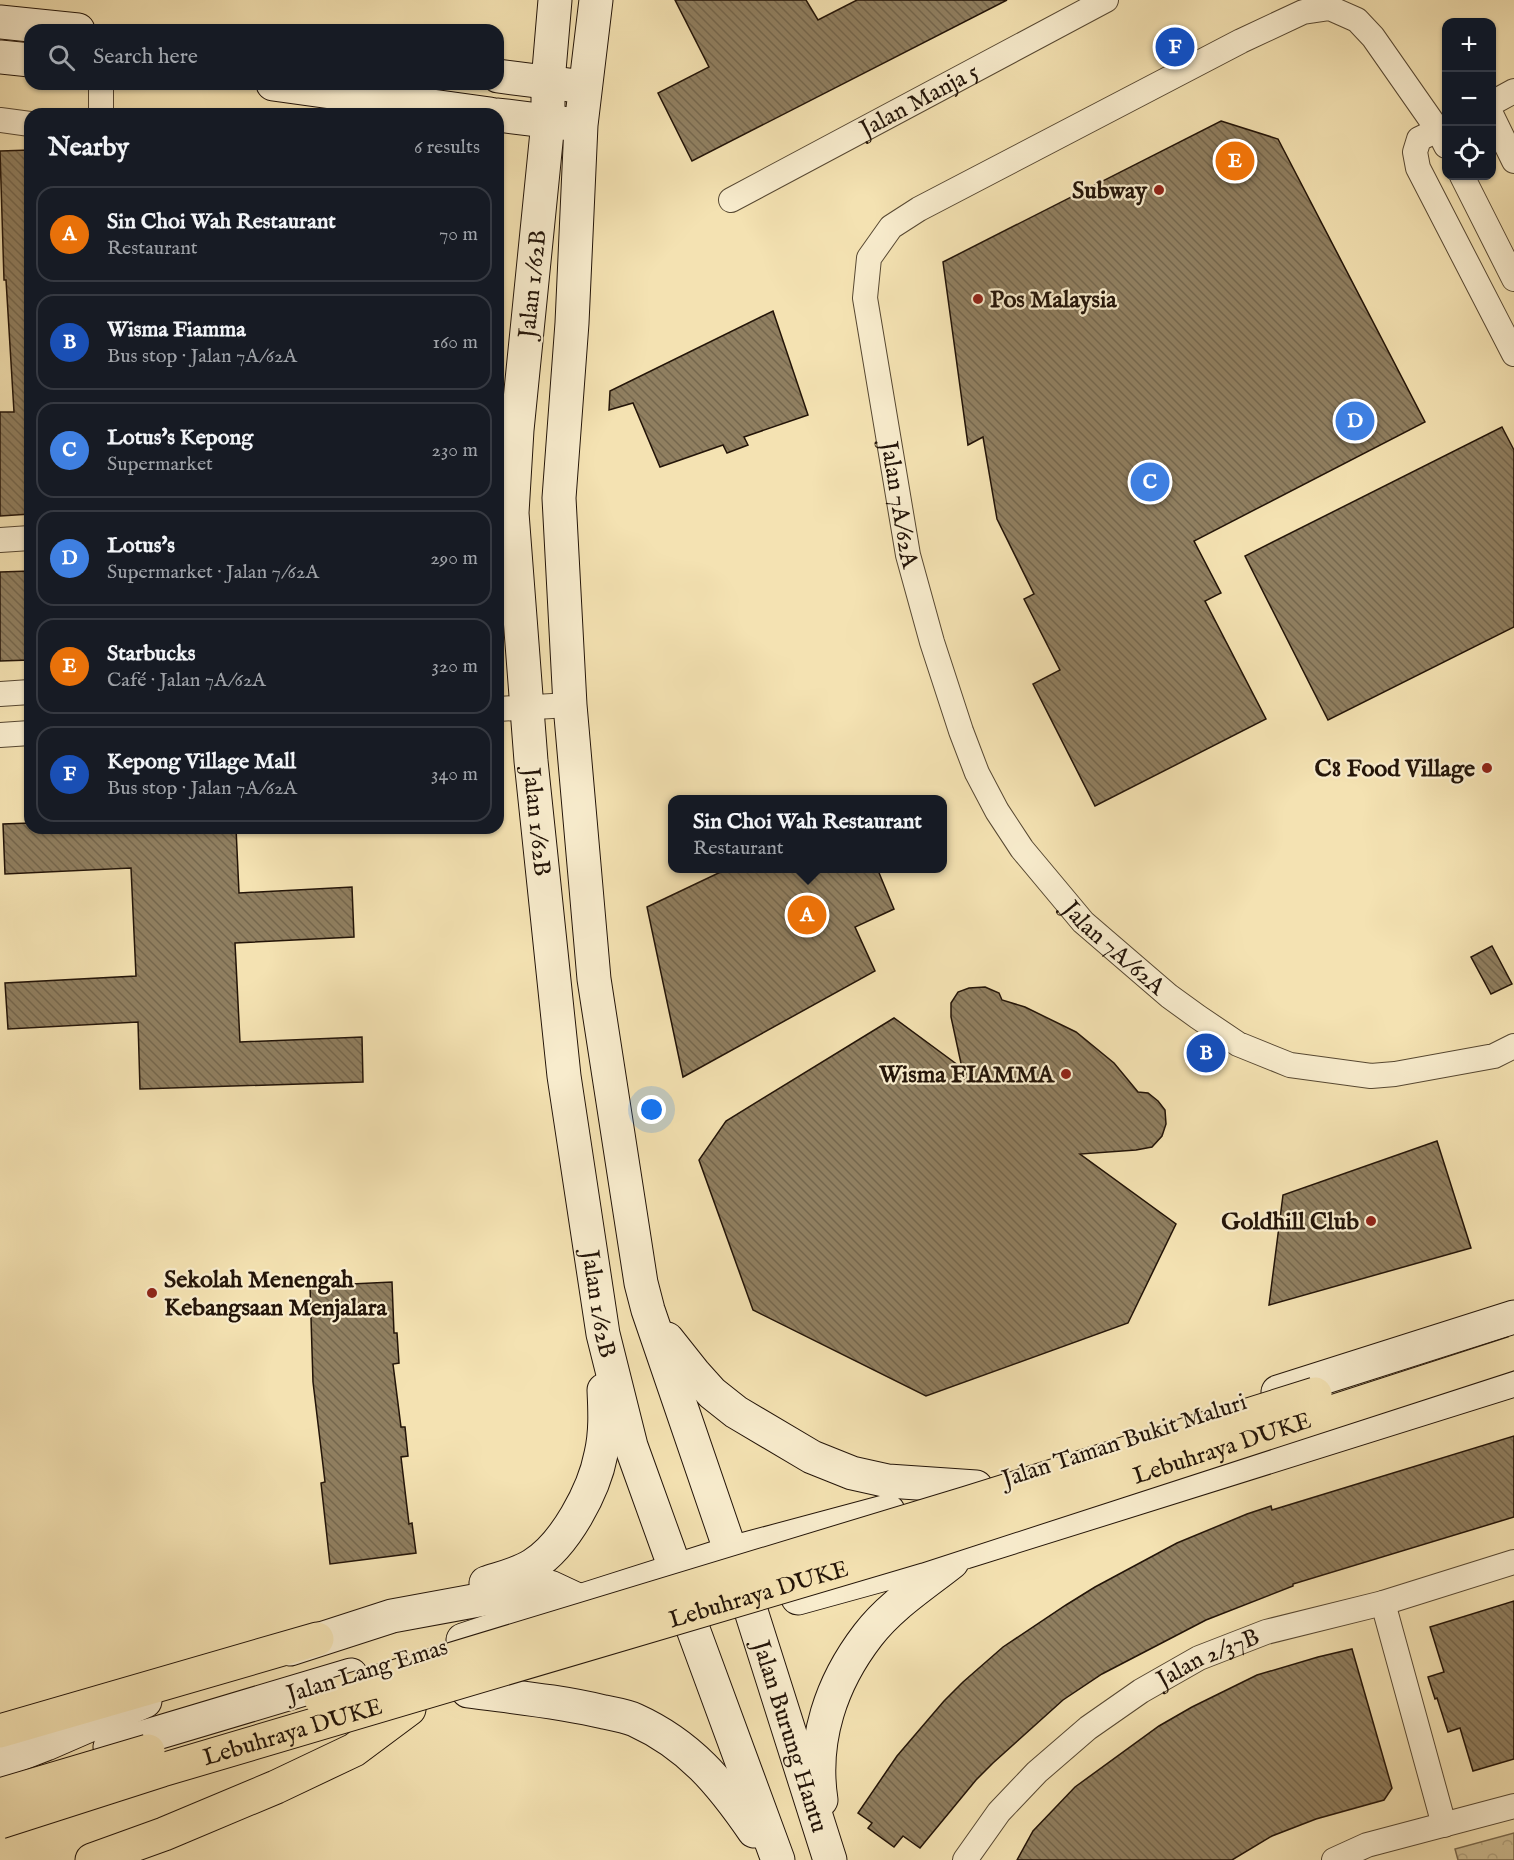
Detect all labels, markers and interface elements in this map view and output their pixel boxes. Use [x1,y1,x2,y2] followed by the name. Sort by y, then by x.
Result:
[1442,18,1496,180] map controls
[1442,18,1496,72] button: +
[24,24,504,90] search box
[1156,24,1194,70] pin: F
[45,41,78,74] icon: search
[93,43,198,71] text: Search here
[852,57,985,147] street label: Jalan Manja 5
[1442,72,1496,126] button: −
[1442,126,1496,180] button: locate
[48,131,129,164] text: Nearby
[414,135,480,160] text: 6 results
[1216,138,1254,184] pin: E
[1072,176,1148,207] place label: Subway
[1152,183,1166,197] marker: Subway
[107,208,336,236] text: Sin Choi Wah Restaurant
[63,222,76,247] text: A
[439,222,478,247] text: 70 m
[512,228,555,343] street label: Jalan 1/62B
[107,236,198,261] text: Restaurant
[990,285,1117,316] place label: Pos Malaysia
[971,292,985,306] marker: Pos Malaysia
[107,316,246,344] text: Wisma Fiamma
[63,330,76,355] text: B
[432,330,478,355] text: 160 m
[107,344,297,369] text: Bus stop · Jalan 7A/62A
[1336,398,1374,444] pin: D
[107,424,253,452] text: Lotus's Kepong
[872,436,925,572] street label: Jalan 7A/62A
[62,438,77,463] text: C
[432,438,478,463] text: 230 m
[107,452,213,477] text: Supermarket
[1130,460,1170,504] pin: C
[107,532,175,560] text: Lotus's
[61,546,78,571] text: D
[430,546,478,571] text: 290 m
[107,560,319,585] text: Supermarket · Jalan 7/62A
[107,640,195,668] text: Starbucks
[63,654,76,679] text: E
[432,654,478,679] text: 320 m
[107,668,266,693] text: Café · Jalan 7A/62A
[107,748,296,776] text: Kepong Village Mall
[1315,754,1475,785] place label: C8 Food Village
[1480,761,1494,775] marker: C8 Food Village
[63,762,76,787] text: F
[431,762,478,787] text: 340 m
[514,763,557,878] street label: Jalan 1/62B
[107,776,297,801] text: Bus stop · Jalan 7A/62A
[668,795,947,873] popup
[693,808,922,836] text: Sin Choi Wah Restaurant
[693,836,784,861] text: Restaurant
[788,892,826,938] pin: A
[1053,893,1172,1003] street label: Jalan 7A/62A
[1186,1030,1226,1076] pin: B
[878,1060,1056,1091] place label: Wisma FIAMMA
[1059,1067,1073,1081] marker: Wisma FIAMMA
[637,1095,666,1124] your location
[1221,1207,1359,1238] place label: Goldhill Club
[1364,1214,1378,1228] marker: Goldhill Club
[573,1245,622,1361] street label: Jalan 1/62B
[164,1265,387,1324] place label: Sekolah Menengah Kebangsaan Menjalara
[145,1286,159,1300] marker: Sekolah Menengah Kebangsaan Menjalara
[995,1387,1251,1497] street label: Jalan Taman Bukit Maluri
[1129,1406,1315,1493] street label: Lebuhraya DUKE
[665,1554,852,1636] street label: Lebuhraya DUKE
[1149,1622,1264,1697] street label: Jalan 2/37B
[280,1632,452,1712] street label: Jalan Lang Emas
[743,1634,834,1837] street label: Jalan Burung Hantu
[199,1692,386,1774] street label: Lebuhraya DUKE

